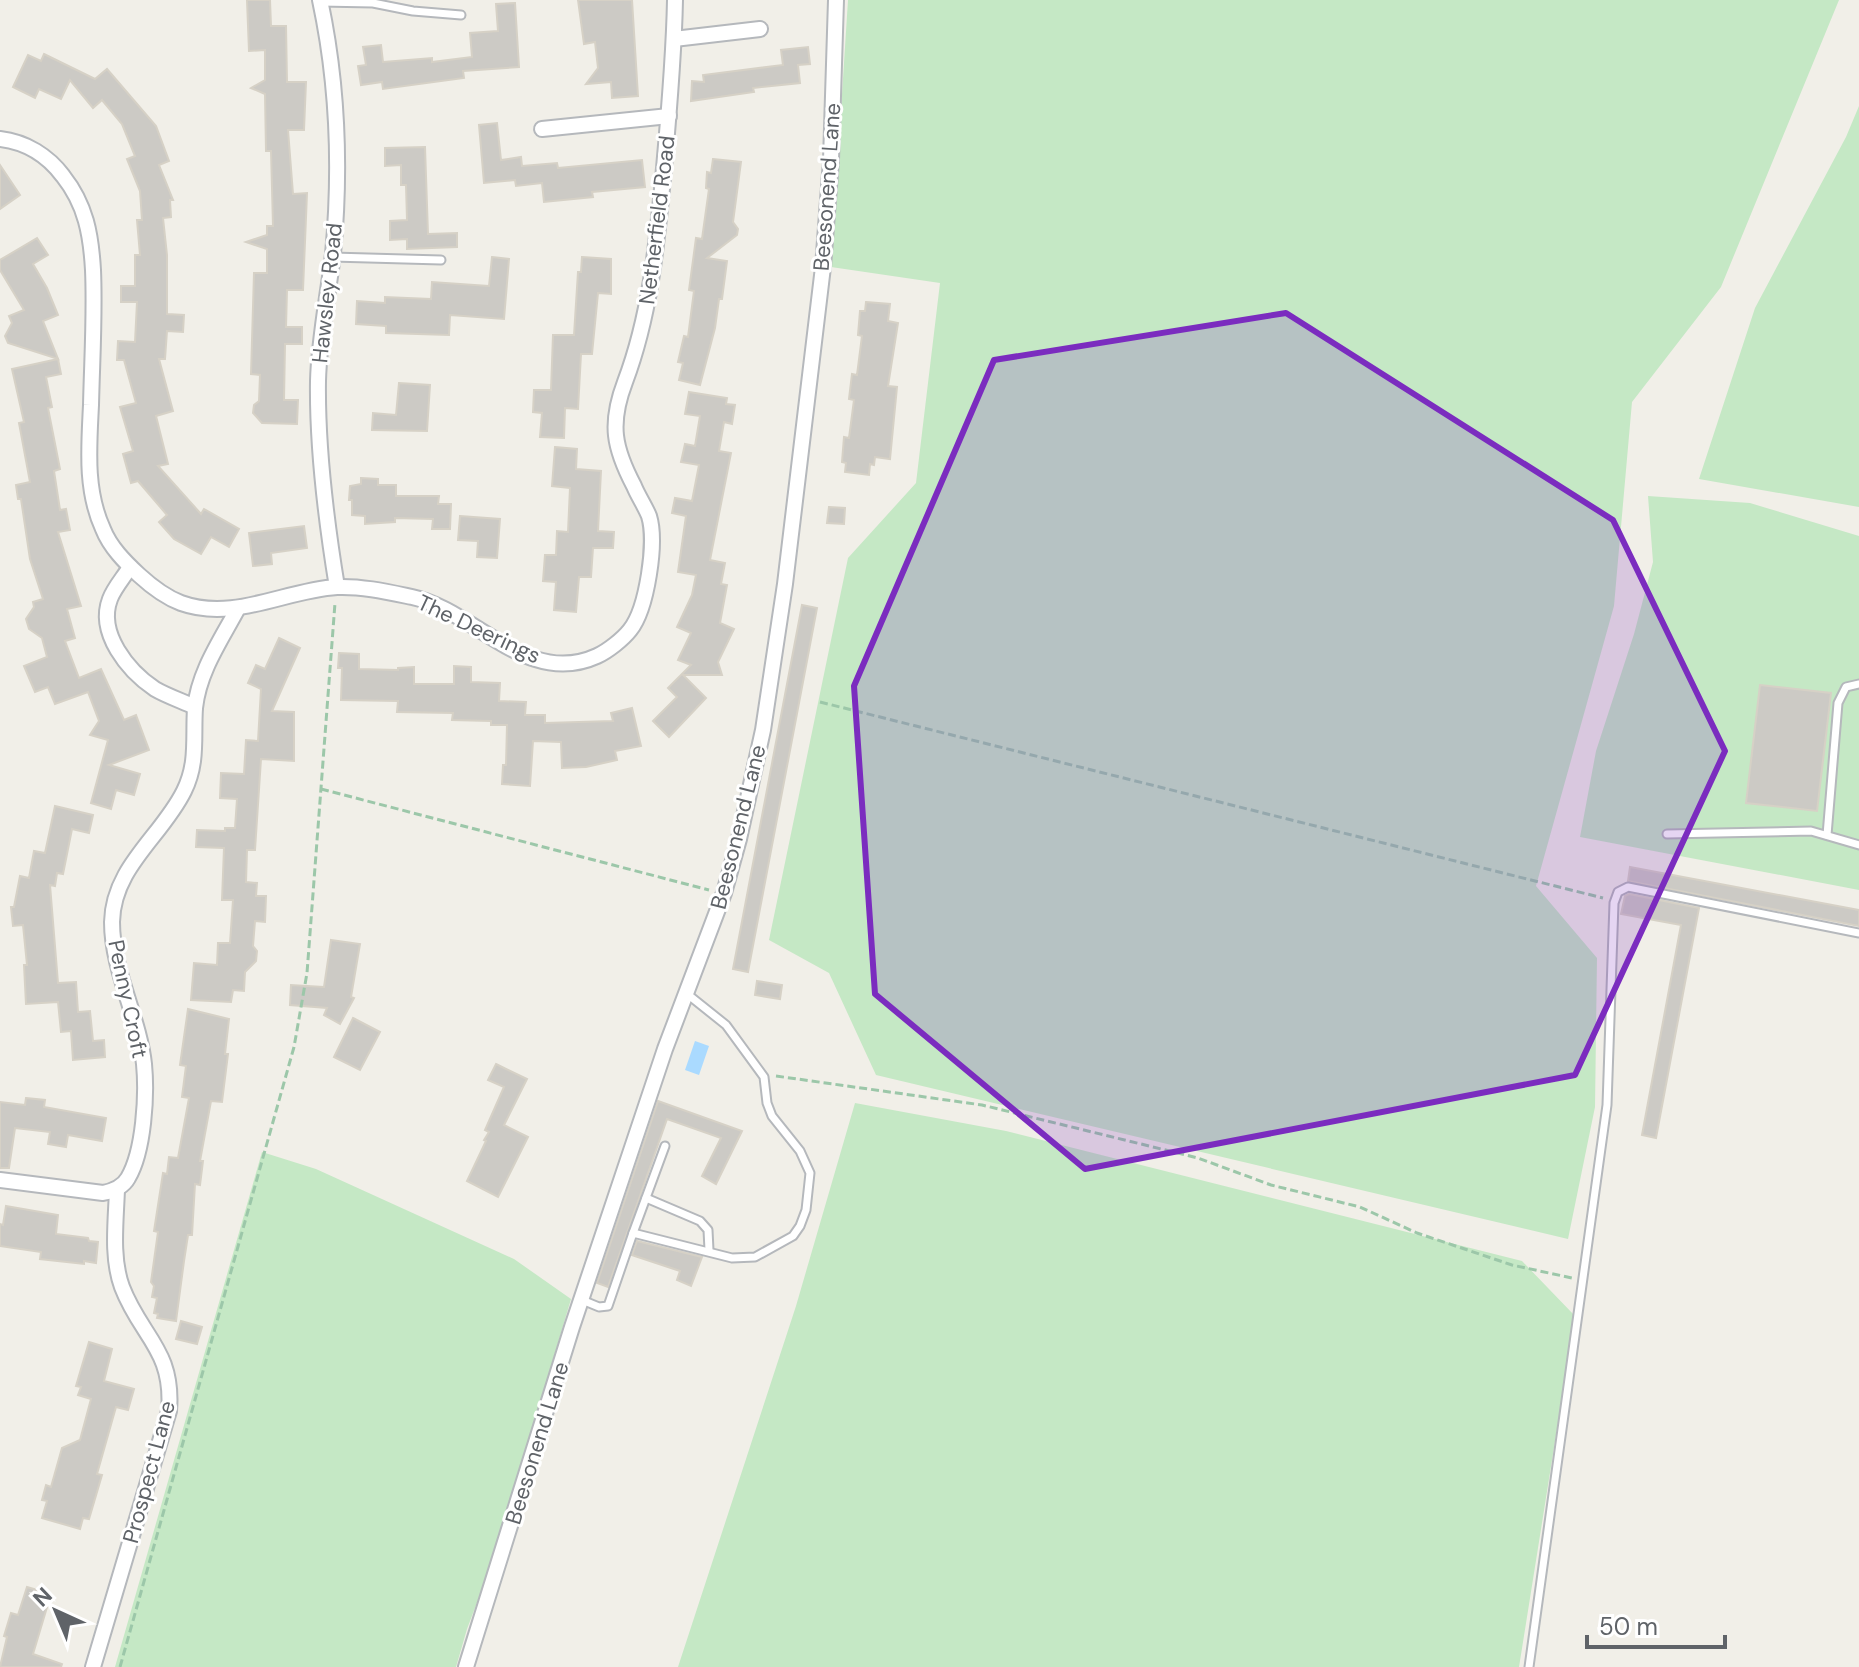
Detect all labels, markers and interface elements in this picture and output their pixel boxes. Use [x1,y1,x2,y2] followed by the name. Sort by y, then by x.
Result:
[807,102,847,272] street label: Beesonend Lane
[632,134,682,306] street label: Netherfield Road
[305,221,349,365] street label: Hawsley Road
[413,588,545,670] street label: The Deerings
[704,742,772,912] street label: Beesonend Lane
[101,937,155,1061] street label: Penny Croft
[499,1358,575,1528] street label: Beesonend Lane
[116,1398,182,1546] street label: Prospect Lane
[16,1571,96,1651] north arrow
[27,1581,58,1613] text: N
[1587,1599,1725,1649] scale bar
[1599,1611,1658,1642] text: 50 m

